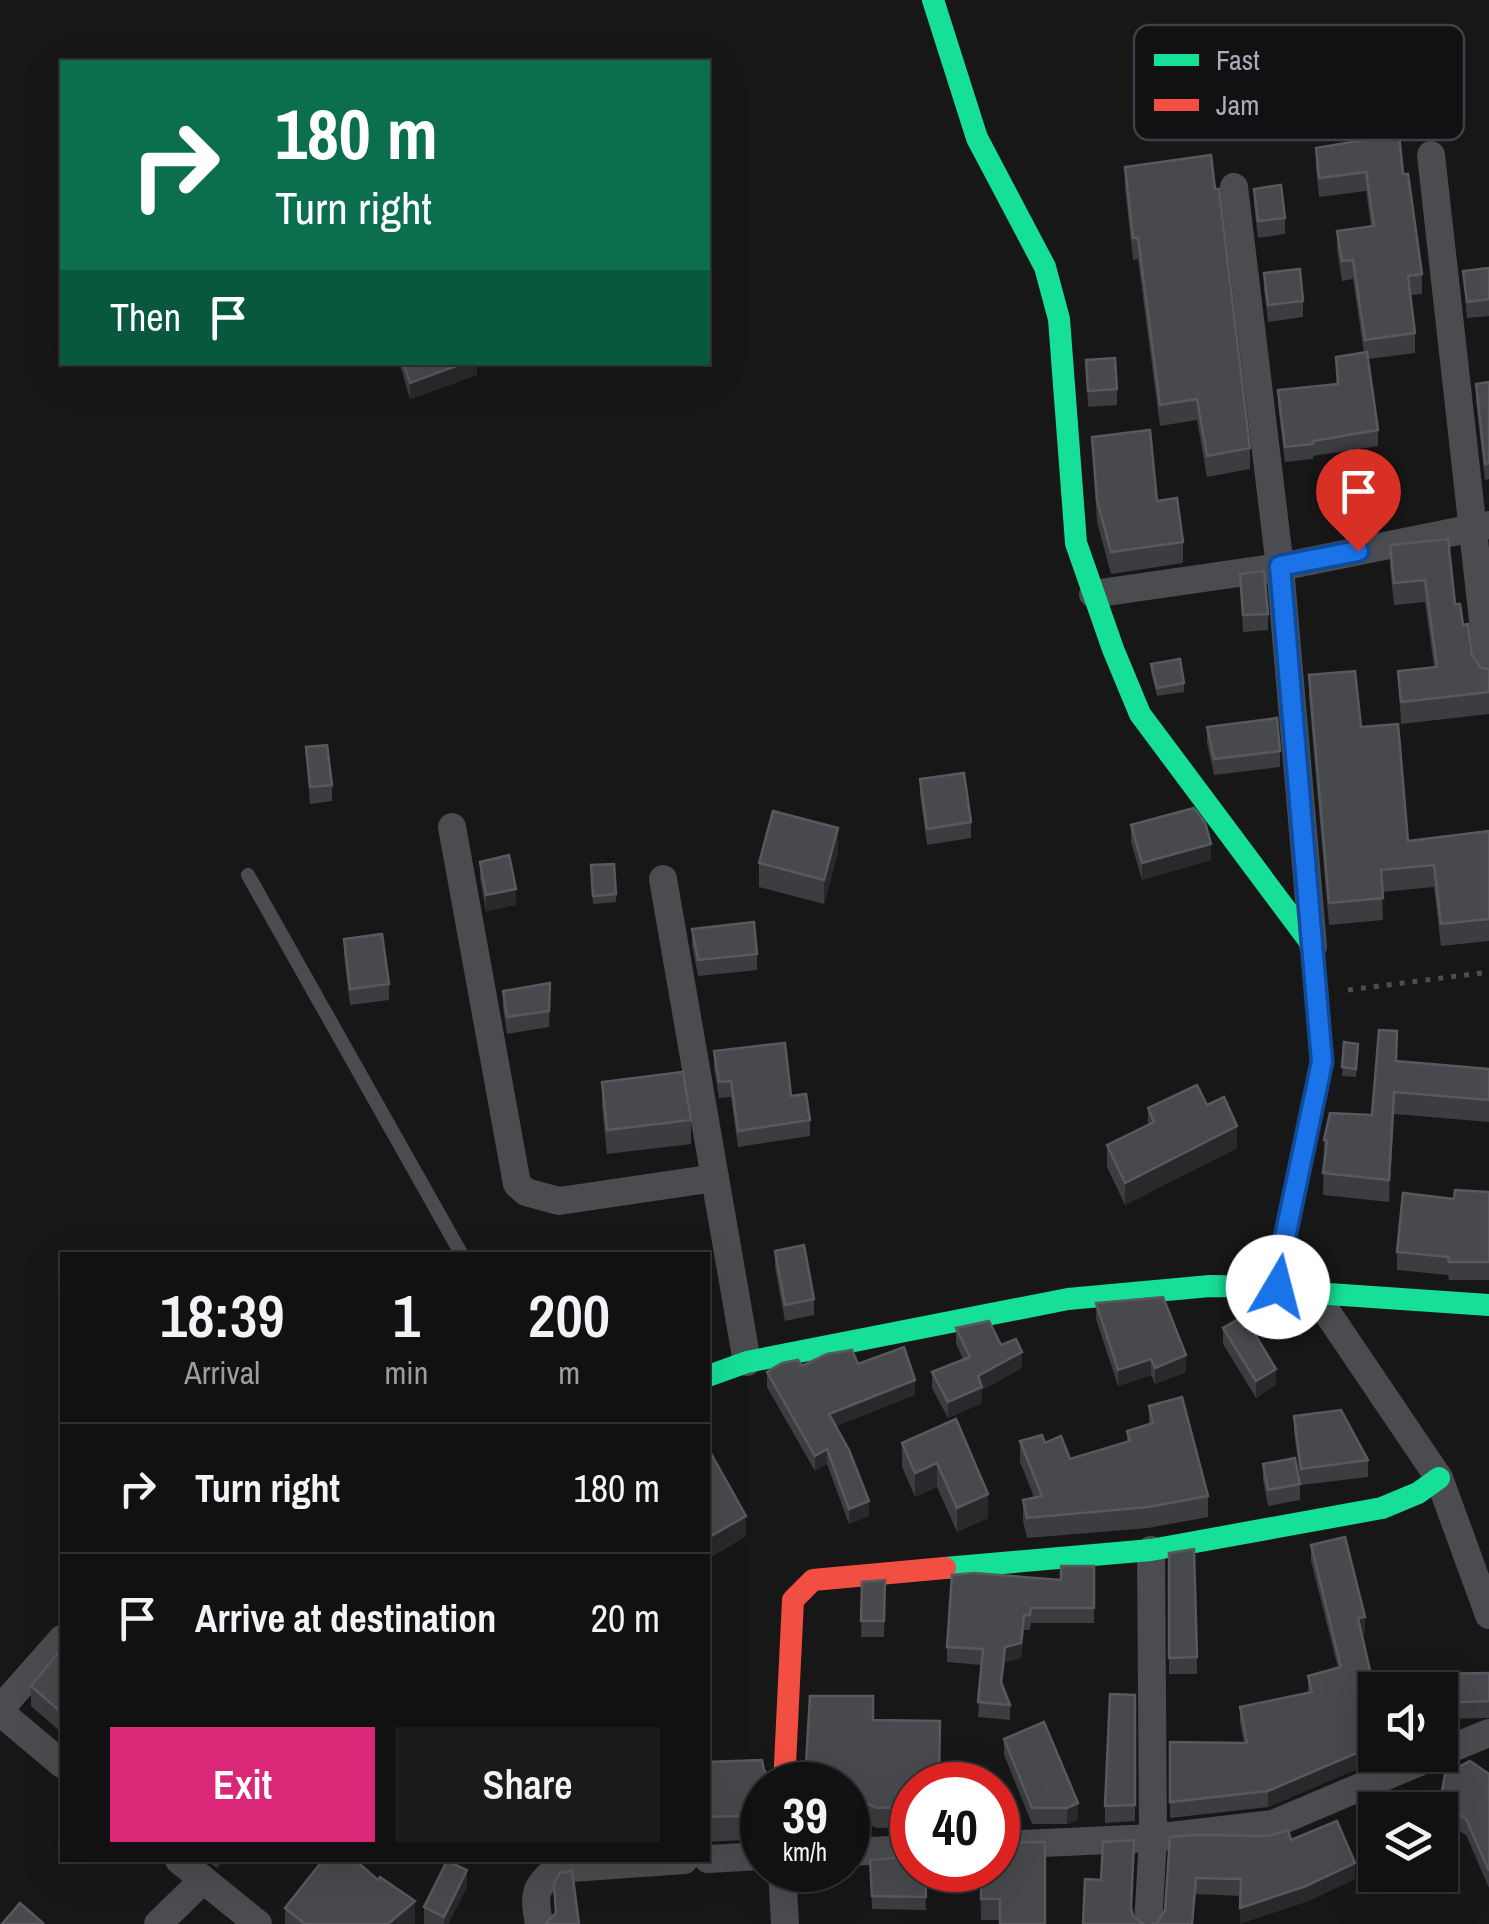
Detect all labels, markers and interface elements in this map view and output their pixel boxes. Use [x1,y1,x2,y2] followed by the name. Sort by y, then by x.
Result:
[1134,25,1464,140] legend
[1216,41,1260,79] text: Fast
[1216,86,1259,124] text: Jam
[275,87,438,181] text: 180 m
[110,100,240,230] icon: right
[275,177,432,238] text: Turn right
[201,290,256,345] icon: arrive
[110,292,181,343] text: Then
[1316,449,1401,552] pin
[1331,464,1386,519] icon: arrive
[1226,1235,1330,1339] position arrow
[160,1275,285,1356] text: 18:39
[393,1275,420,1356] text: 1
[528,1275,610,1356] text: 200
[184,1351,260,1394] text: Arrival
[385,1351,428,1394] text: min
[558,1351,580,1394] text: m
[110,1461,165,1516] icon: right
[195,1463,340,1514] text: Turn right
[573,1463,660,1514] text: 180 m
[110,1591,165,1646] icon: arrive
[195,1593,496,1644] text: Arrive at destination
[591,1593,660,1644] text: 20 m
[1358,1672,1458,1892] map controls
[1358,1672,1458,1772] button: sound
[110,1727,375,1842] button: Exit
[395,1727,660,1842] button: Share
[890,1762,1020,1892] speed limit sign: 40
[782,1781,828,1849] text: 39
[1358,1792,1458,1892] button: layers
[783,1835,827,1869] text: km/h

